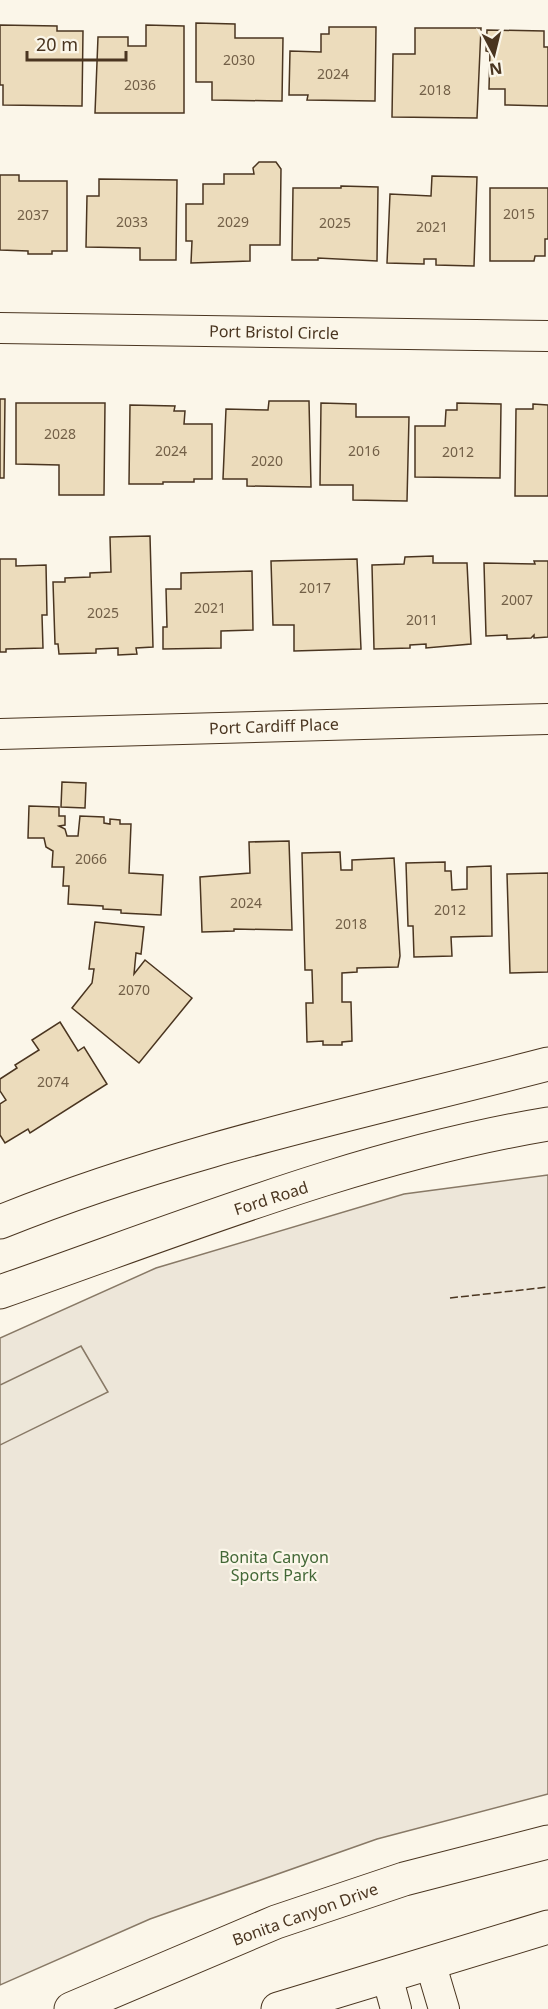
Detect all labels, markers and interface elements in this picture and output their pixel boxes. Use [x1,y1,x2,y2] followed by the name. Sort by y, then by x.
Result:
[27,24,126,62] scale bar
[464,24,524,84] north arrow
[36,32,78,56] text: 20 m
[223,50,255,69] house number: 2030
[488,57,504,81] text: N
[317,64,349,83] house number: 2024
[124,75,156,94] house number: 2036
[419,80,451,99] house number: 2018
[503,204,535,223] house number: 2015
[17,205,49,224] house number: 2037
[116,212,148,231] house number: 2033
[217,212,249,231] house number: 2029
[319,213,351,232] house number: 2025
[416,217,448,236] house number: 2021
[209,320,339,344] street label: Port Bristol Circle
[44,424,76,443] house number: 2028
[155,441,187,460] house number: 2024
[348,441,380,460] house number: 2016
[442,442,474,461] house number: 2012
[251,451,283,470] house number: 2020
[299,578,331,597] house number: 2017
[501,590,533,609] house number: 2007
[194,598,226,617] house number: 2021
[87,603,119,622] house number: 2025
[406,610,438,629] house number: 2011
[209,713,339,739] street label: Port Cardiff Place
[75,849,107,868] house number: 2066
[230,893,262,912] house number: 2024
[434,900,466,919] house number: 2012
[335,914,367,933] house number: 2018
[118,980,150,999] house number: 2070
[37,1072,69,1091] house number: 2074
[231,1176,311,1220] street label: Ford Road
[219,1546,329,1586] park label: Bonita Canyon Sports Park
[229,1877,381,1951] street label: Bonita Canyon Drive

